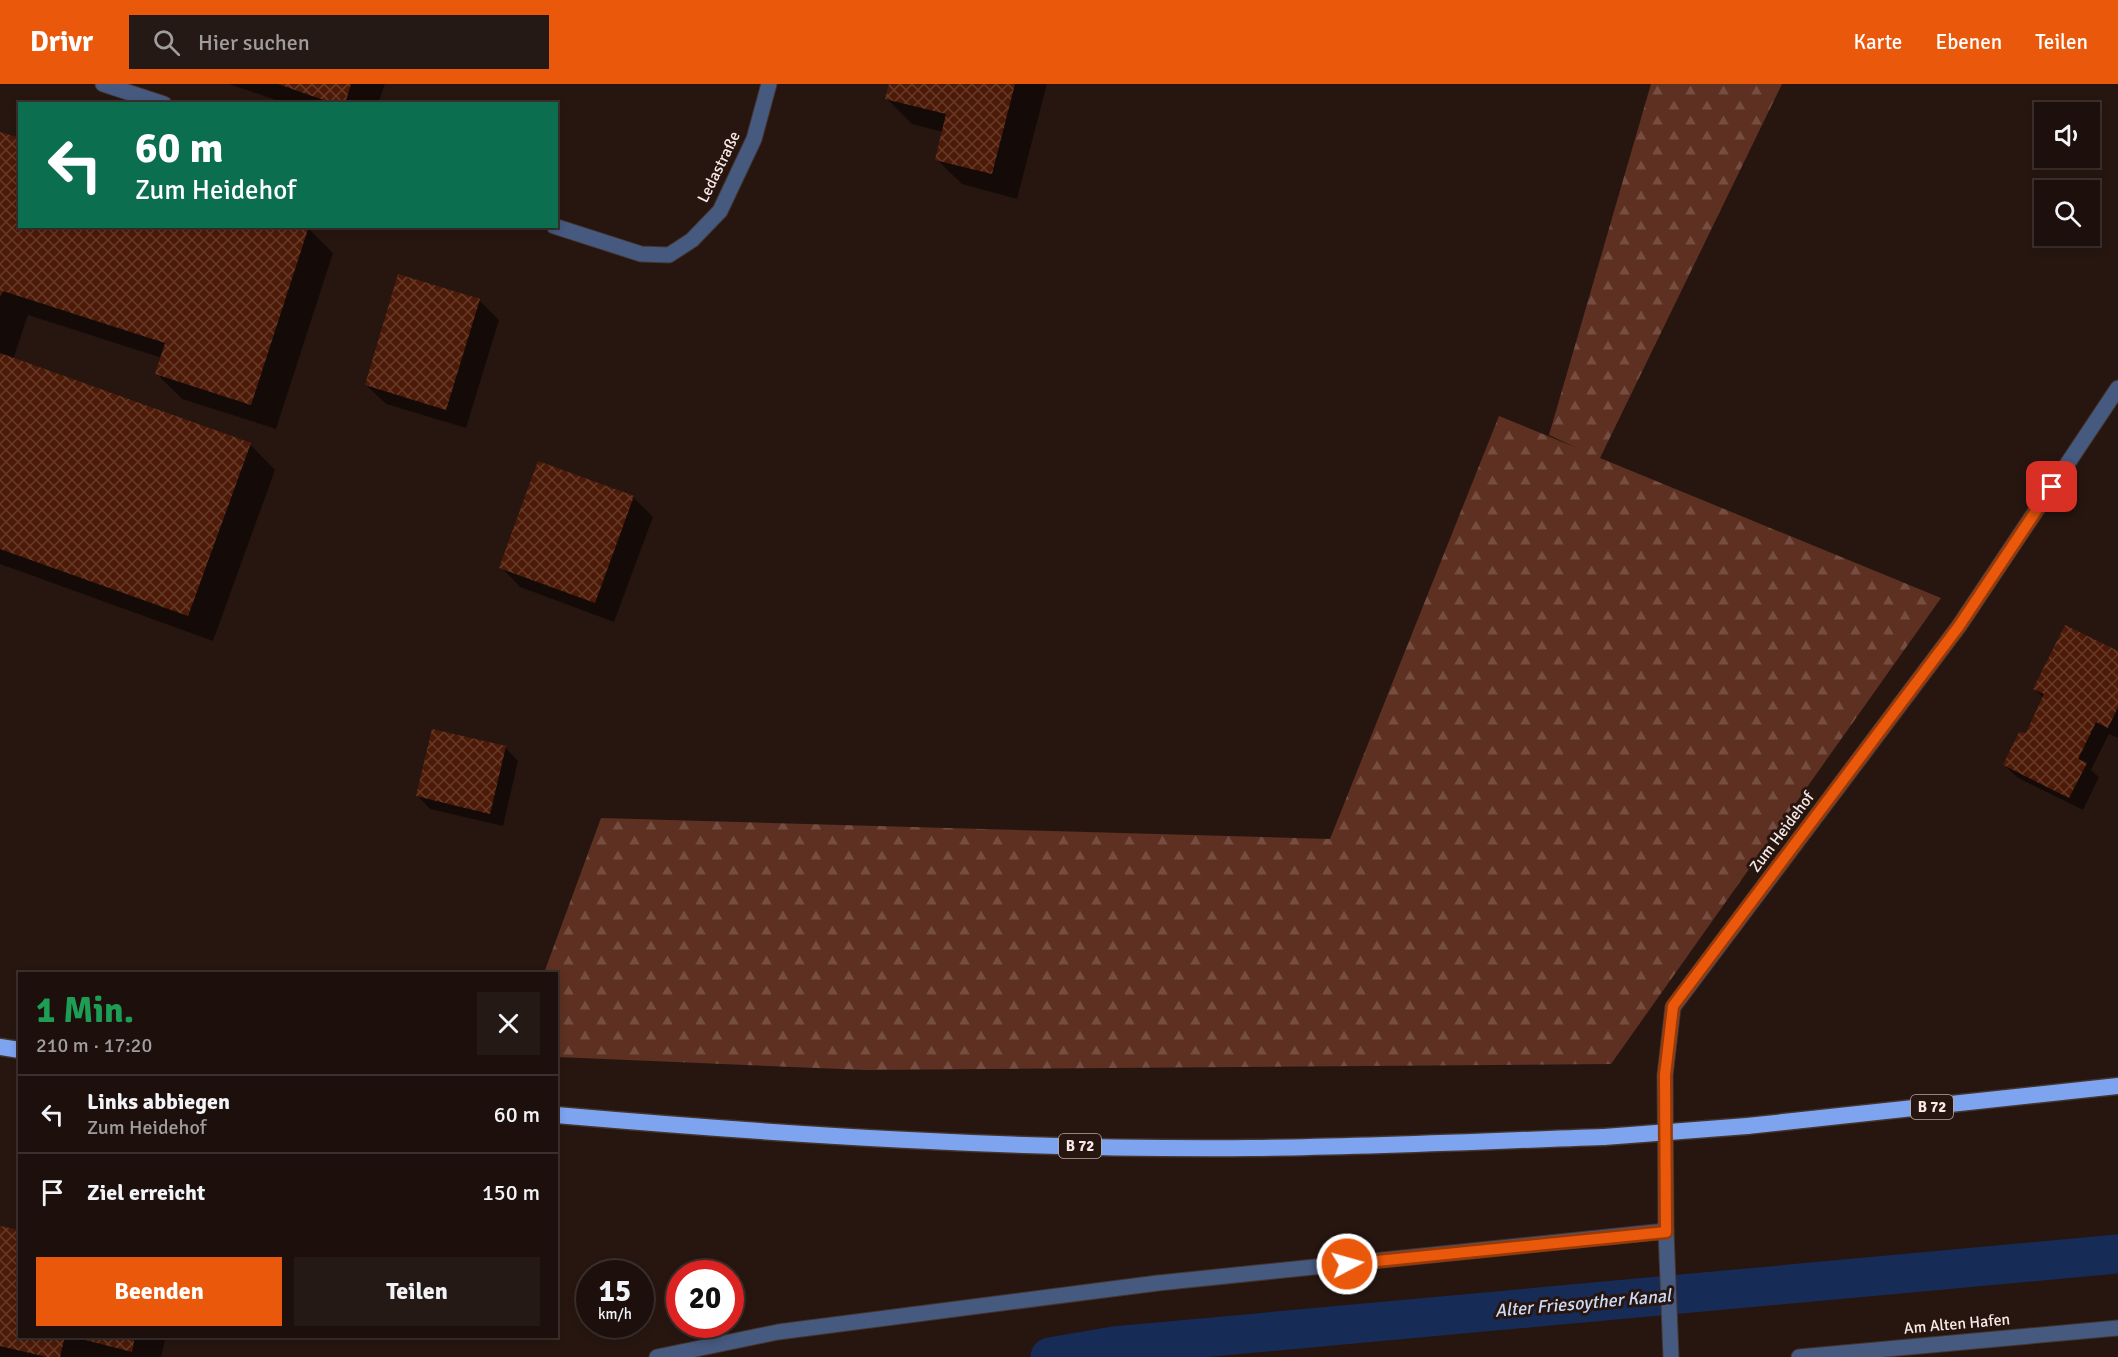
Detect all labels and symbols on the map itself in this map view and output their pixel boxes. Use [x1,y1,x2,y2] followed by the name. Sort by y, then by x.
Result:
[693,128,745,206] street label: Ledastraße
[2026,461,2077,512] pin
[1745,787,1819,876] street label: Zum Heidehof
[1911,1095,1953,1119] road number: B 72
[1059,1134,1101,1158] road number: B 72
[1315,1232,1379,1296] position arrow
[666,1260,744,1338] speed limit sign: 20
[1494,1284,1674,1322] water label: Alter Friesoyther Kanal
[1903,1309,2011,1339] street label: Am Alten Hafen

